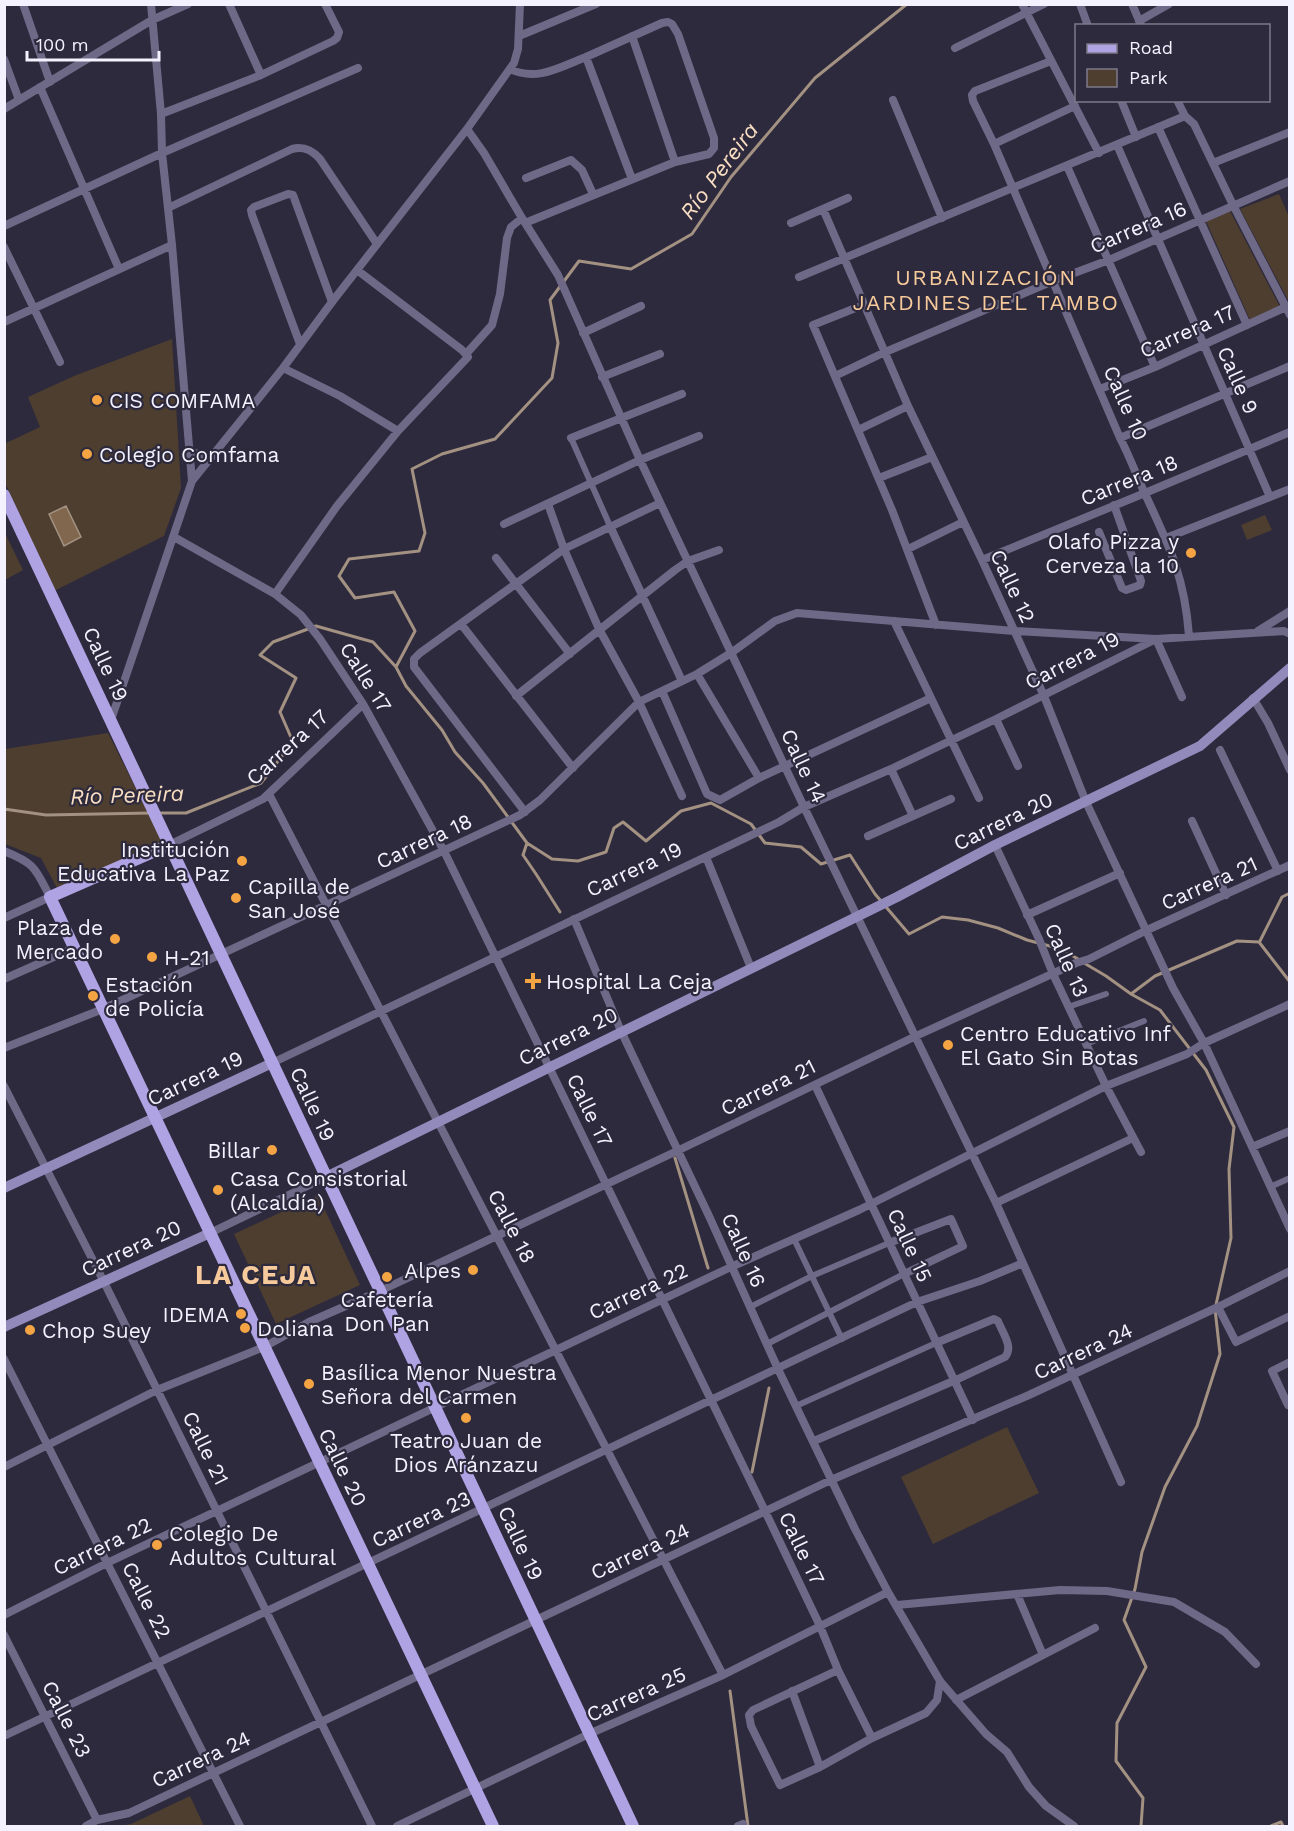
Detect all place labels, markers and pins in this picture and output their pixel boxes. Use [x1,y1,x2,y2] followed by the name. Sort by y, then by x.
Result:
[109,388,255,413] place label: CIS COMFAMA
[90,393,104,407] marker: CIS COMFAMA
[99,442,279,467] place label: Colegio Comfama
[80,447,94,461] marker: Colegio Comfama
[1045,529,1179,578] place label: Olafo Pizza y Cerveza la 10
[1184,546,1198,560] marker: Olafo Pizza y Cerveza la 10
[57,837,230,886] place label: Institución Educativa La Paz
[235,854,249,868] marker: Institución Educativa La Paz
[248,874,350,923] place label: Capilla de San José
[229,891,243,905] marker: Capilla de San José
[15,915,103,964] place label: Plaza de Mercado
[108,932,122,946] marker: Plaza de Mercado
[164,945,210,970] place label: H-21
[145,950,159,964] marker: H-21
[546,969,712,994] place label: Hospital La Ceja
[105,972,204,1021] place label: Estación de Policía
[524,972,542,990] marker: Hospital La Ceja
[86,989,100,1003] marker: Estación de Policía
[960,1021,1171,1070] place label: Centro Educativo Inf El Gato Sin Botas
[941,1038,955,1052] marker: Centro Educativo Inf El Gato Sin Botas
[207,1138,260,1163] place label: Billar
[265,1143,279,1157] marker: Billar
[230,1166,408,1215] place label: Casa Consistorial (Alcaldía)
[211,1183,225,1197] marker: Casa Consistorial (Alcaldía)
[404,1258,461,1283] place label: Alpes
[466,1263,480,1277] marker: Alpes
[380,1270,394,1284] marker: Cafetería Don Pan
[341,1287,434,1336] place label: Cafetería Don Pan
[162,1302,229,1327] place label: IDEMA
[234,1307,248,1321] marker: IDEMA
[257,1316,334,1341] place label: Doliana
[42,1318,151,1343] place label: Chop Suey
[238,1321,252,1335] marker: Doliana
[23,1323,37,1337] marker: Chop Suey
[321,1360,557,1409] place label: Basílica Menor Nuestra Señora del Carmen
[302,1377,316,1391] marker: Basílica Menor Nuestra Señora del Carmen
[459,1411,473,1425] marker: Teatro Juan de Dios Aránzazu
[390,1428,542,1477] place label: Teatro Juan de Dios Aránzazu
[169,1521,337,1570] place label: Colegio De Adultos Cultural
[150,1538,164,1552] marker: Colegio De Adultos Cultural

